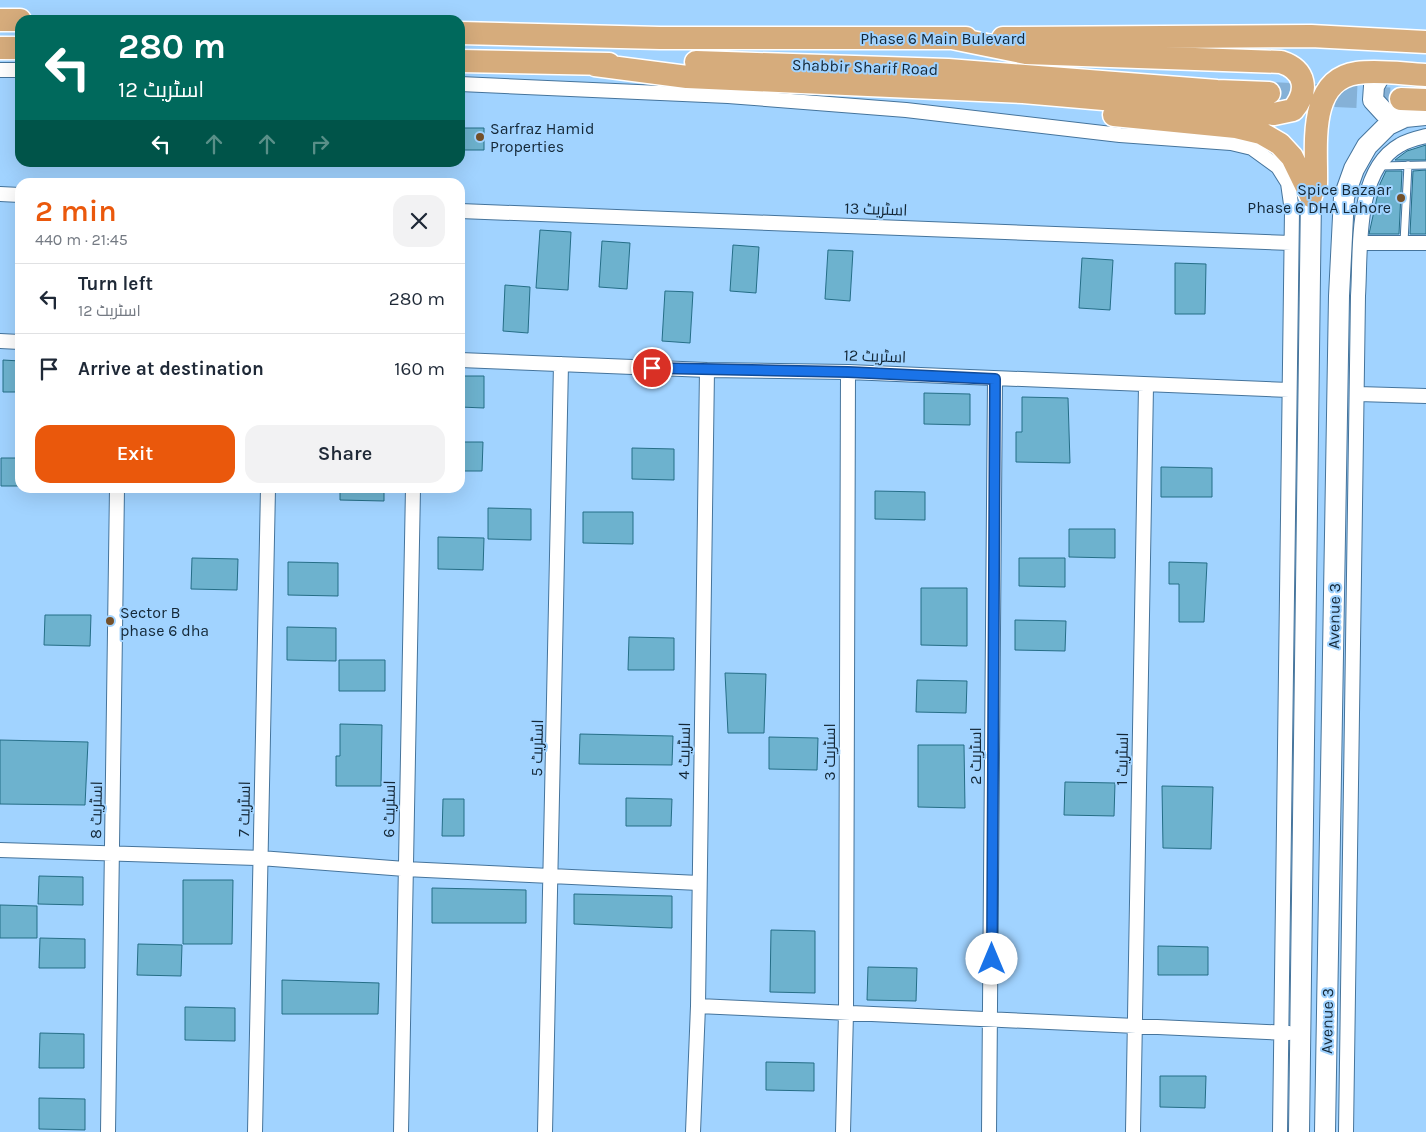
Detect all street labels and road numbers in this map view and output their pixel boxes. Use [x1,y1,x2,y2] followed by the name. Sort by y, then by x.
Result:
[860,29,1026,48] street label: Phase 6 Main Bulevard
[792,55,938,79] street label: Shabbir Sharif Road
[844,198,908,220] street label: اسٹریٹ 13
[843,345,907,367] street label: اسٹریٹ 12
[1324,583,1344,649] street label: Avenue 3
[527,719,547,777] street label: اسٹریٹ 5
[674,722,694,780] street label: اسٹریٹ 4
[820,723,839,781] street label: اسٹریٹ 3
[966,727,985,785] street label: اسٹریٹ 2
[1112,732,1132,786] street label: اسٹریٹ 1
[379,780,399,838] street label: اسٹریٹ 6
[86,781,106,839] street label: اسٹریٹ 8
[234,781,254,837] street label: اسٹریٹ 7
[1317,988,1337,1054] street label: Avenue 3

